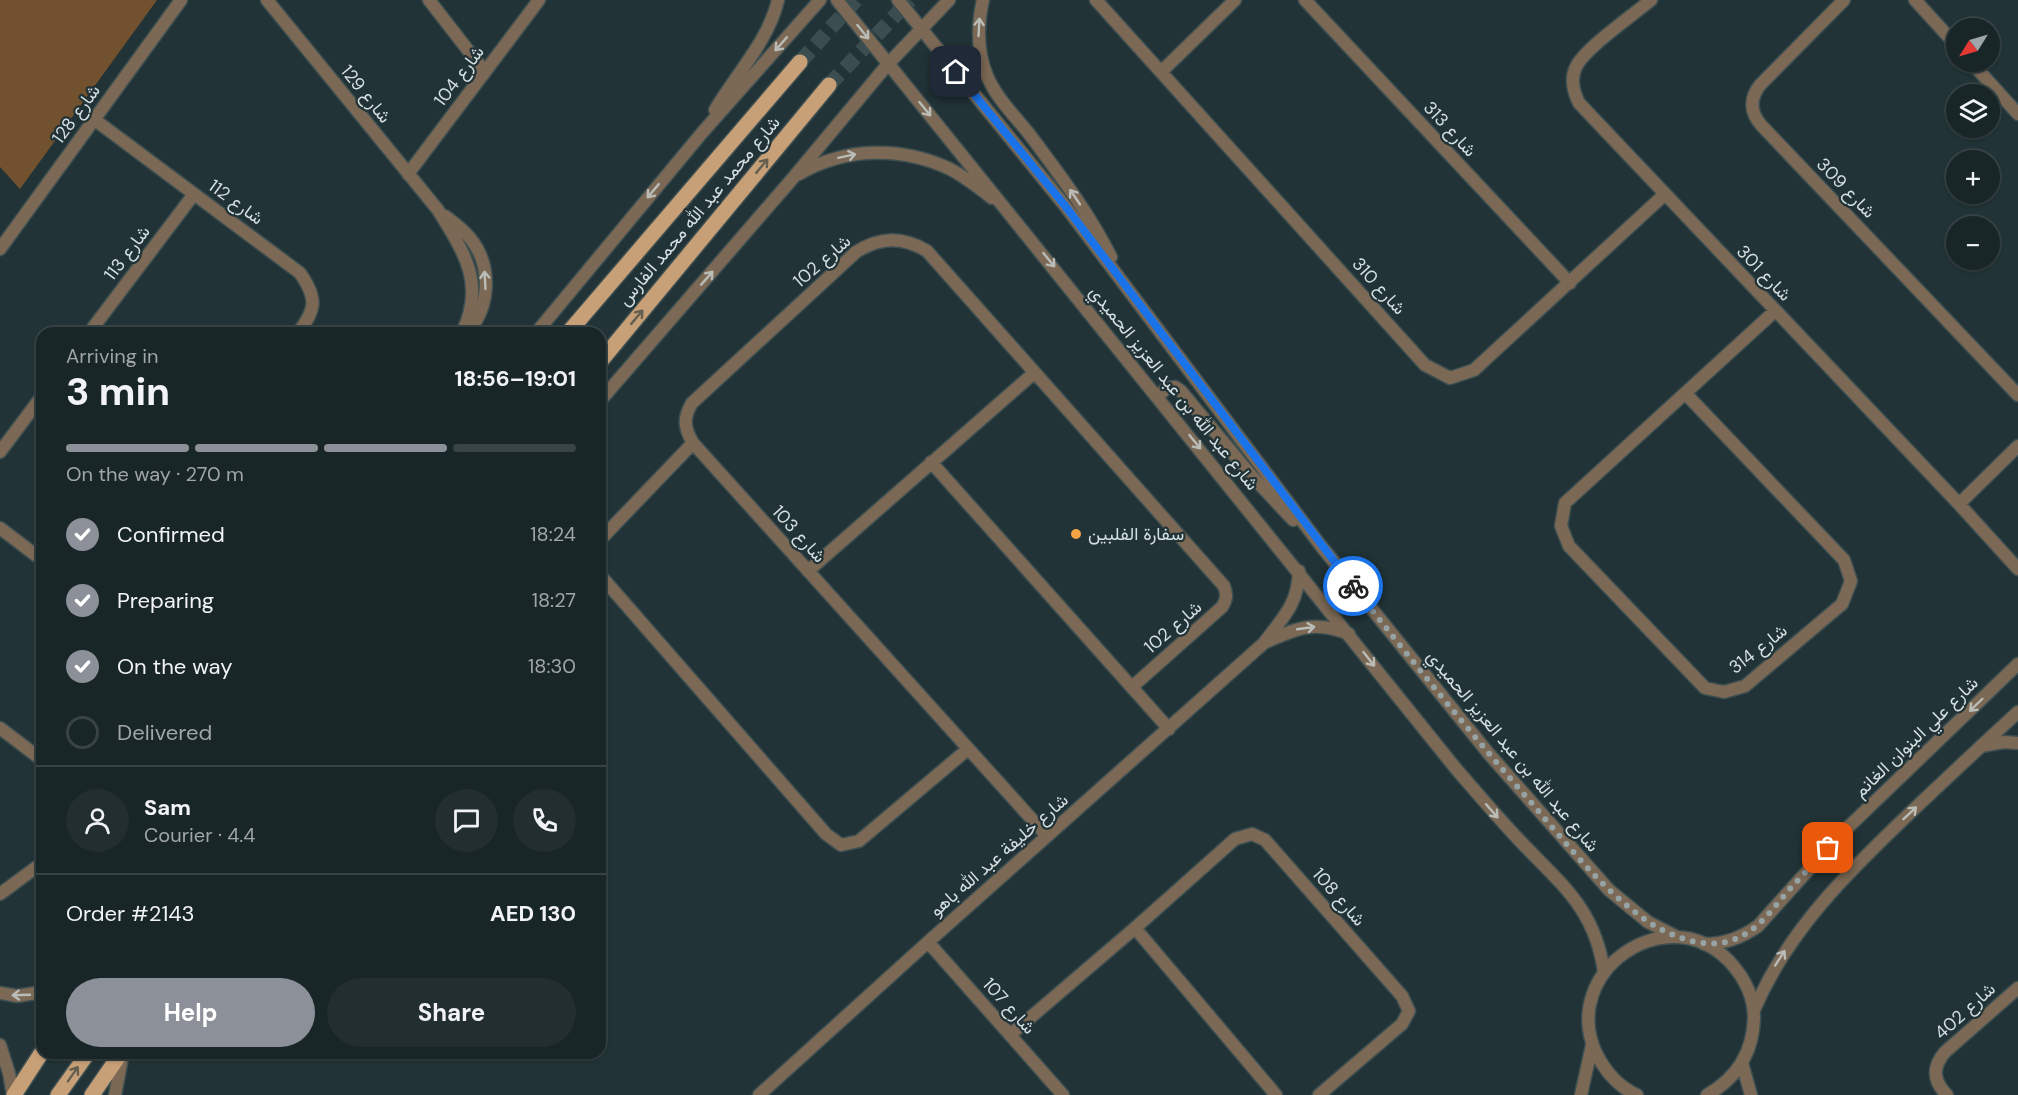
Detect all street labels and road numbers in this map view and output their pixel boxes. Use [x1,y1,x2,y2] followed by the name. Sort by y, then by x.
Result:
[428,41,490,111] street label: شارع 104
[335,60,397,128] street label: شارع 129
[46,80,106,148] street label: شارع 128
[1418,96,1482,162] street label: شارع 313
[612,111,786,311] street label: شارع محمد عبد الله محمد الفارس
[1811,153,1881,223] street label: شارع 309
[204,174,268,230] street label: شارع 112
[98,221,156,285] street label: شارع 113
[788,229,856,293] street label: شارع 102
[1731,240,1797,306] street label: شارع 301
[1347,252,1411,320] street label: شارع 310
[1082,281,1264,497] street label: شارع عبد الله بن عبد العزيز الحميدي
[767,500,831,568] street label: شارع 103
[1139,595,1207,659] street label: شارع 102
[1724,619,1792,679] street label: شارع 314
[1419,645,1605,859] street label: شارع عبد الله بن عبد العزيز الحميدي
[1849,671,1986,805] street label: شارع علي البنوان الغانم
[925,788,1073,922] street label: شارع خليفة عبد الله باهو
[1307,863,1371,931] street label: شارع 108
[977,973,1041,1039] street label: شارع 107
[1929,977,2001,1045] street label: شارع 402

